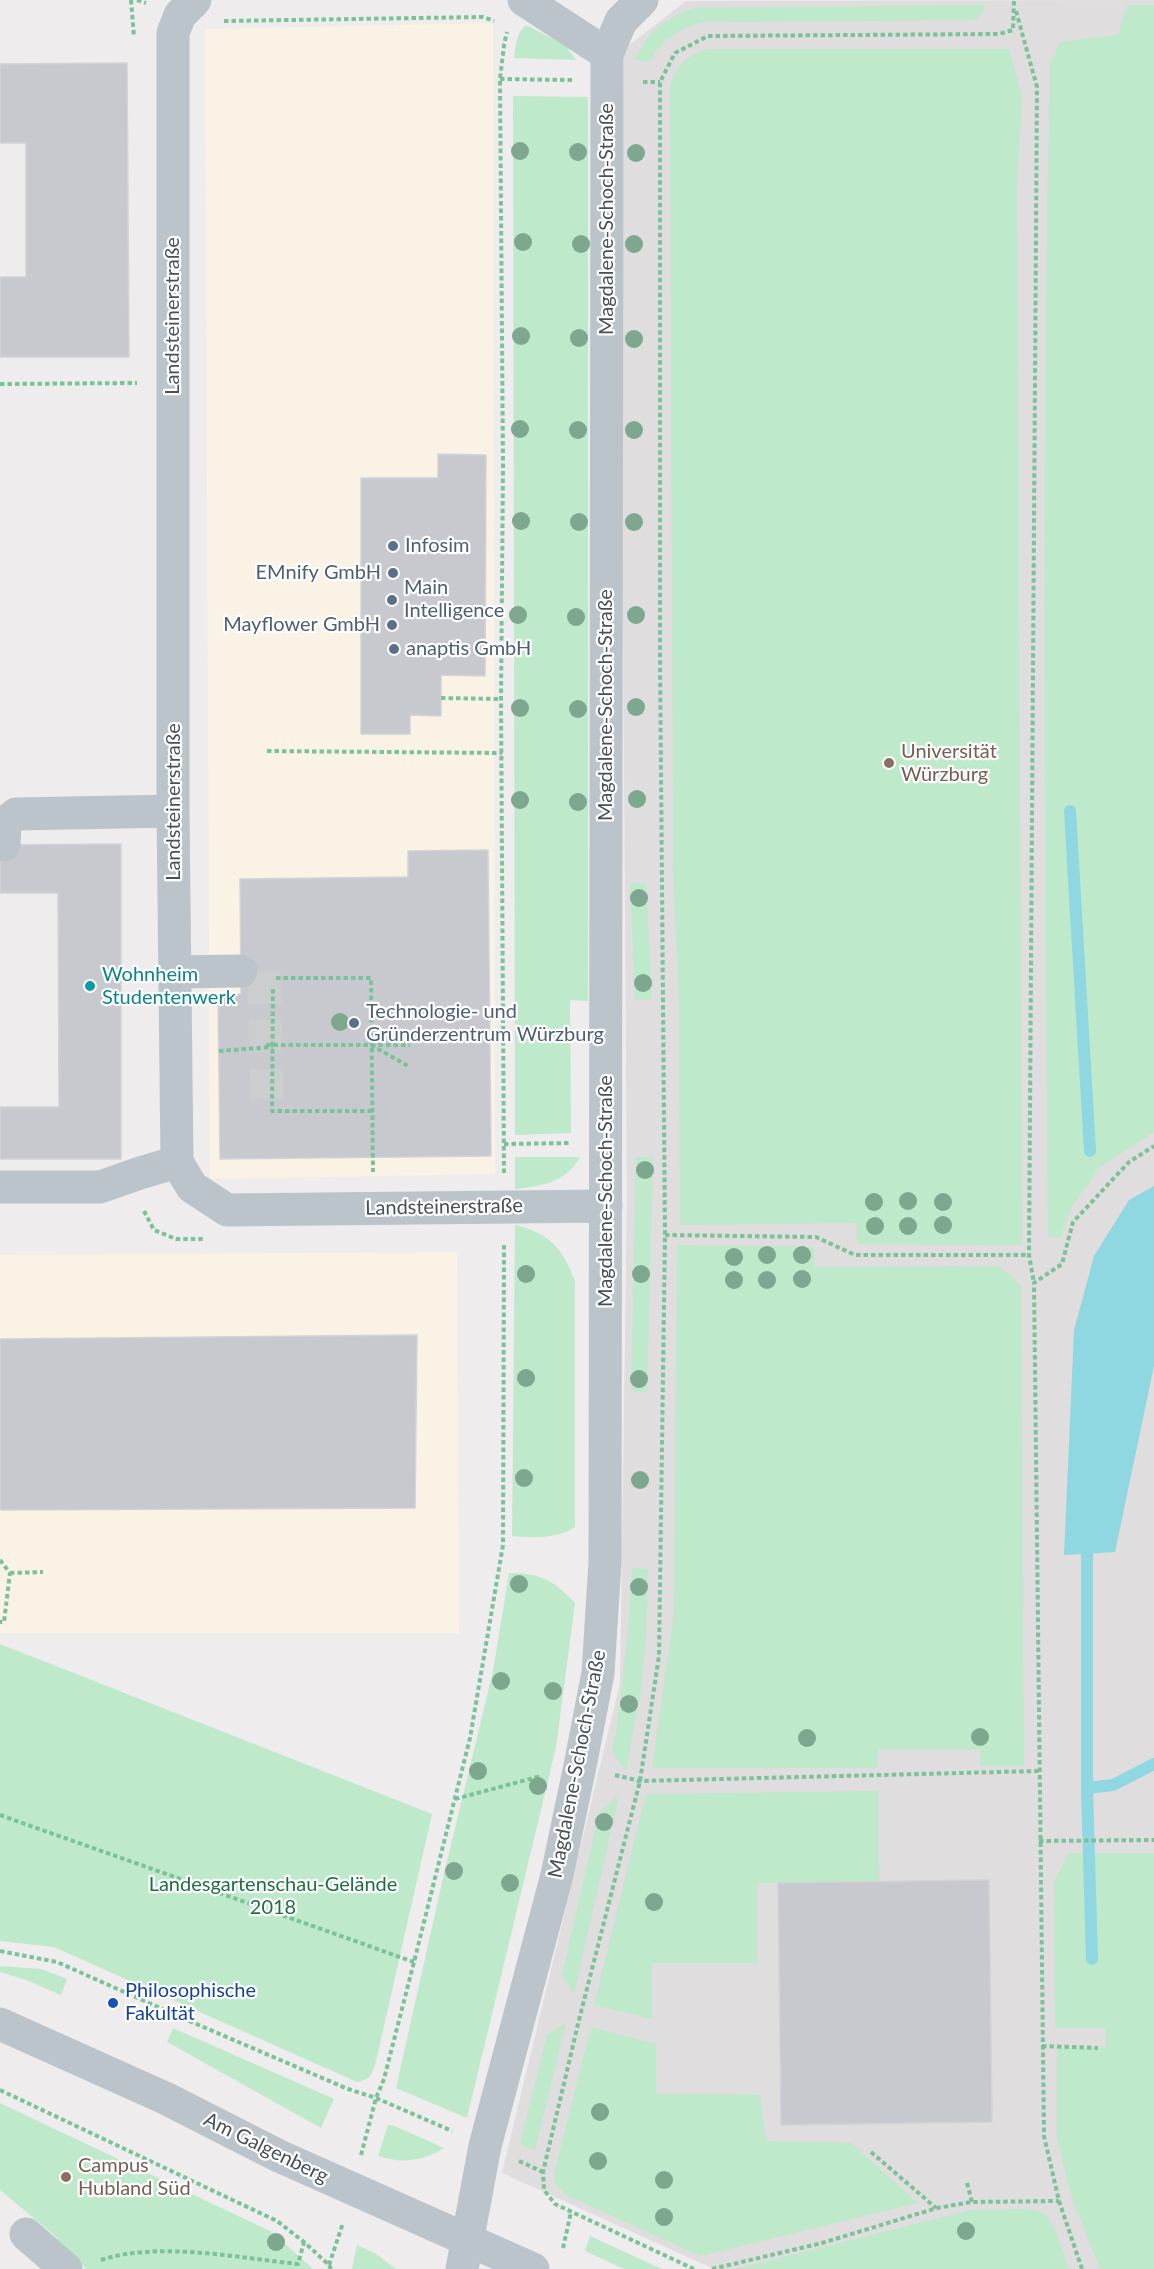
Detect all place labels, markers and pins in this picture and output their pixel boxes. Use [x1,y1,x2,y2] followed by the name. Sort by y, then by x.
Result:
[405,534,469,558] place label: Infosim
[386,539,400,553] marker: Infosim
[256,561,381,585] place label: EMnify GmbH
[386,566,400,580] marker: EMnify GmbH
[404,576,504,623] place label: Main Intelligence
[385,593,399,607] marker: Main Intelligence
[223,613,380,637] place label: Mayflower GmbH
[385,618,399,632] marker: Mayflower GmbH
[406,637,531,661] place label: anaptis GmbH
[387,642,401,656] marker: anaptis GmbH
[901,740,997,787] place label: Universität Würzburg
[882,756,896,770] marker: Universität Würzburg
[102,963,236,1010] place label: Wohnheim Studentenwerk
[83,979,97,993] marker: Wohnheim Studentenwerk
[366,1000,604,1047] place label: Technologie- und Gründerzentrum Würzburg
[347,1016,361,1030] marker: Technologie- und Gründerzentrum Würzburg
[125,1979,256,2026] place label: Philosophische Fakultät
[106,1996,120,2010] marker: Philosophische Fakultät
[78,2154,191,2201] place label: Campus Hubland Süd
[59,2170,73,2184] marker: Campus Hubland Süd

